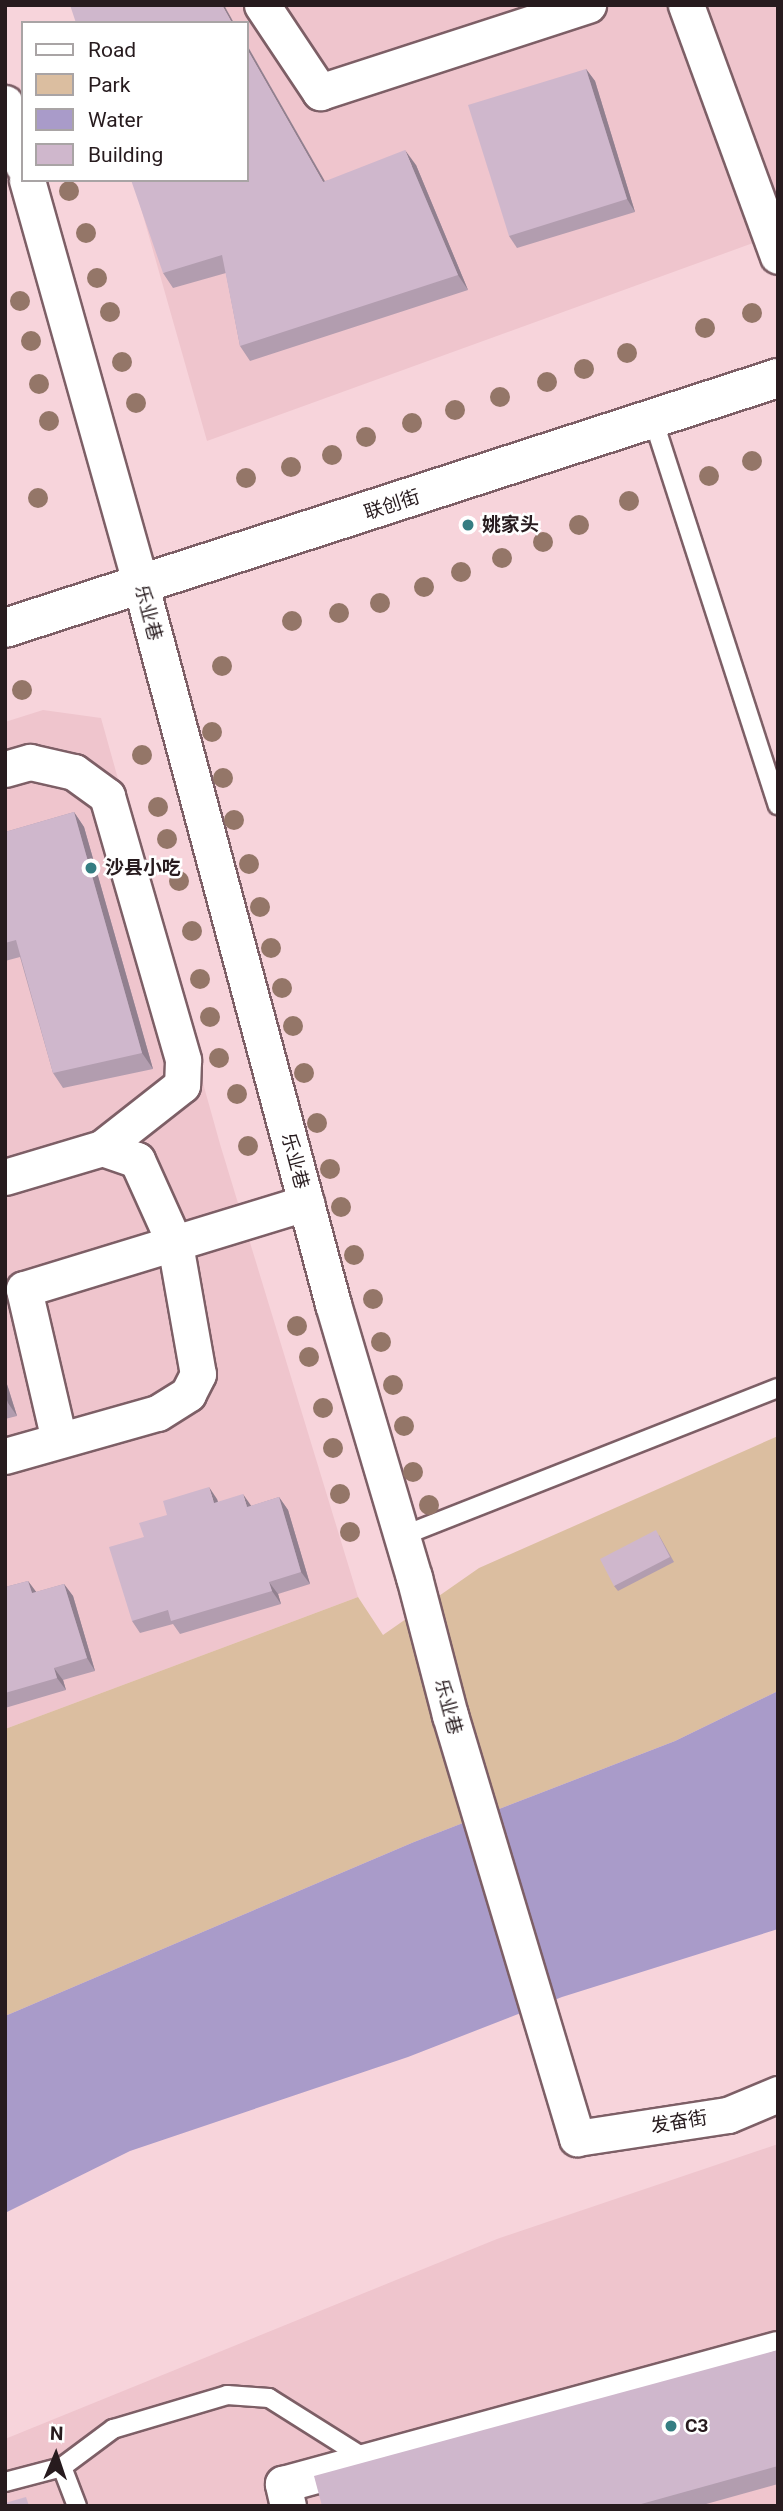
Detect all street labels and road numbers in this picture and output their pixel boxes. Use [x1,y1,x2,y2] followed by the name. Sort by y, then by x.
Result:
[361,485,423,525] street label: 联创街
[130,583,166,643] street label: 乐业巷
[277,1131,313,1191] street label: 乐业巷
[430,1677,466,1737] street label: 乐业巷
[649,2106,709,2138] street label: 发奋街

